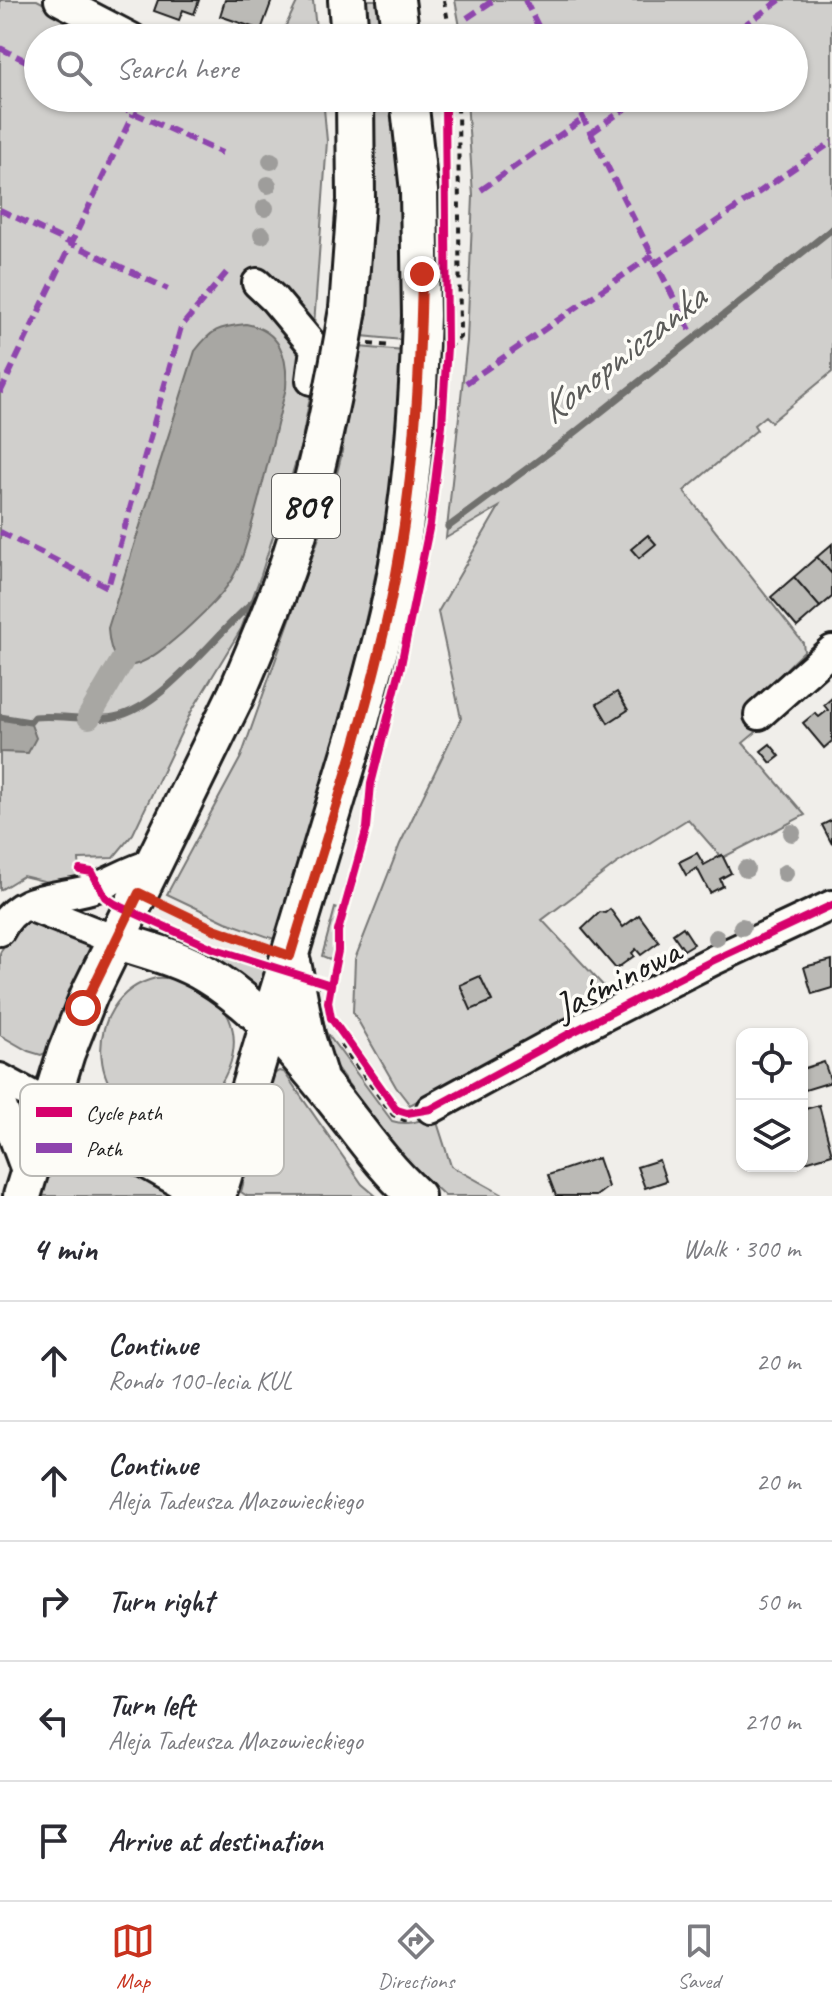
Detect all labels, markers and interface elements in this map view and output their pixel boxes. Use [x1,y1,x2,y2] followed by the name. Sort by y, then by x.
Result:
[24,24,808,112] search box
[52,46,96,90] icon: search
[116,49,238,87] text: Search here
[404,256,440,292] route end
[529,271,718,435] water label: Konopniczanka
[272,474,340,538] road number: 809
[544,926,691,1031] street label: Jaśminowa
[65,990,101,1026] route start
[736,1028,808,1172] map controls
[736,1028,808,1100] button: locate
[20,1084,284,1176] legend
[86,1099,163,1127] text: Cycle path
[736,1100,808,1172] button: layers
[86,1135,123,1163] text: Path
[32,1227,97,1270] text: 4 min
[683,1232,800,1265] text: Walk · 300 m
[108,1326,198,1364] text: Continue
[32,1339,76,1383] icon: ahead
[756,1345,800,1378] text: 20 m
[108,1364,292,1397] text: Rondo 100-lecia KUL
[108,1446,198,1484] text: Continue
[32,1459,76,1503] icon: ahead
[756,1465,800,1498] text: 20 m
[108,1484,363,1517] text: Aleja Tadeusza Mazowieckiego
[32,1579,76,1623] icon: right
[108,1582,213,1620] text: Turn right
[756,1585,800,1618] text: 50 m
[108,1686,195,1724] text: Turn left
[32,1699,76,1743] icon: left
[744,1705,800,1738] text: 210 m
[108,1724,363,1757] text: Aleja Tadeusza Mazowieckiego
[32,1819,76,1863] icon: arrive
[108,1822,323,1860] text: Arrive at destination
[111,1919,155,1995] tab: Map
[378,1919,454,1995] tab: Directions
[677,1919,721,1995] tab: Saved

